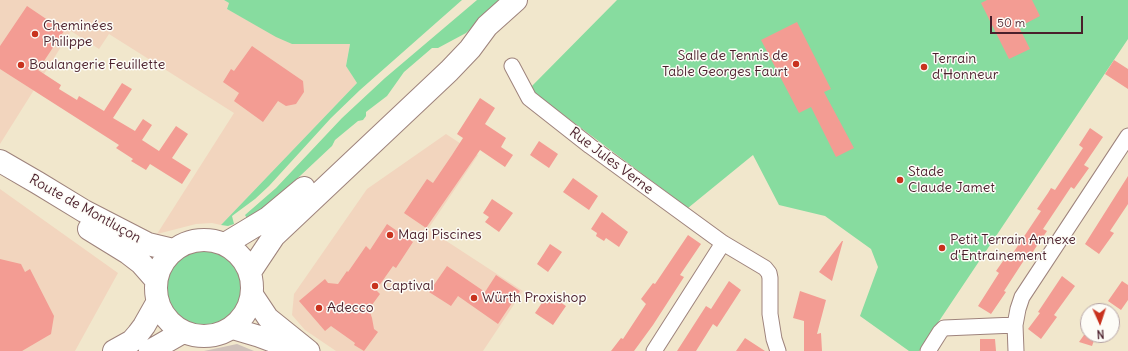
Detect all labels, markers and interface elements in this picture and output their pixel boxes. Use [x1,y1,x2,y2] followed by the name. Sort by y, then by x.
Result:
[992,8,1085,34] scale bar
[997,15,1025,30] text: 50 m
[43,18,113,50] place label: Cheminées Philippe
[30,29,40,39] marker: Cheminées Philippe
[662,48,788,80] place label: Salle de Tennis de Table Georges Faurt
[932,51,998,84] place label: Terrain d'Honneur
[29,57,165,73] place label: Boulangerie Feuillette
[791,59,801,69] marker: Salle de Tennis de Table Georges Faurt
[16,60,26,70] marker: Boulangerie Feuillette
[919,62,929,72] marker: Terrain d'Honneur
[566,124,656,198] street label: Rue Jules Verne
[908,164,995,196] place label: Stade Claude Jamet
[26,171,144,247] street label: Route de Montluçon
[895,175,905,185] marker: Stade Claude Jamet
[398,227,482,243] place label: Magi Piscines
[385,230,395,240] marker: Magi Piscines
[950,232,1076,264] place label: Petit Terrain Annexe d'Entrainement
[937,243,947,253] marker: Petit Terrain Annexe d'Entrainement
[383,278,434,294] place label: Captival
[370,281,380,291] marker: Captival
[482,290,586,306] place label: Würth Proxishop
[469,293,479,303] marker: Würth Proxishop
[327,300,374,316] place label: Adecco
[314,303,324,313] marker: Adecco
[1080,303,1120,343] north arrow
[1096,327,1105,341] text: N

